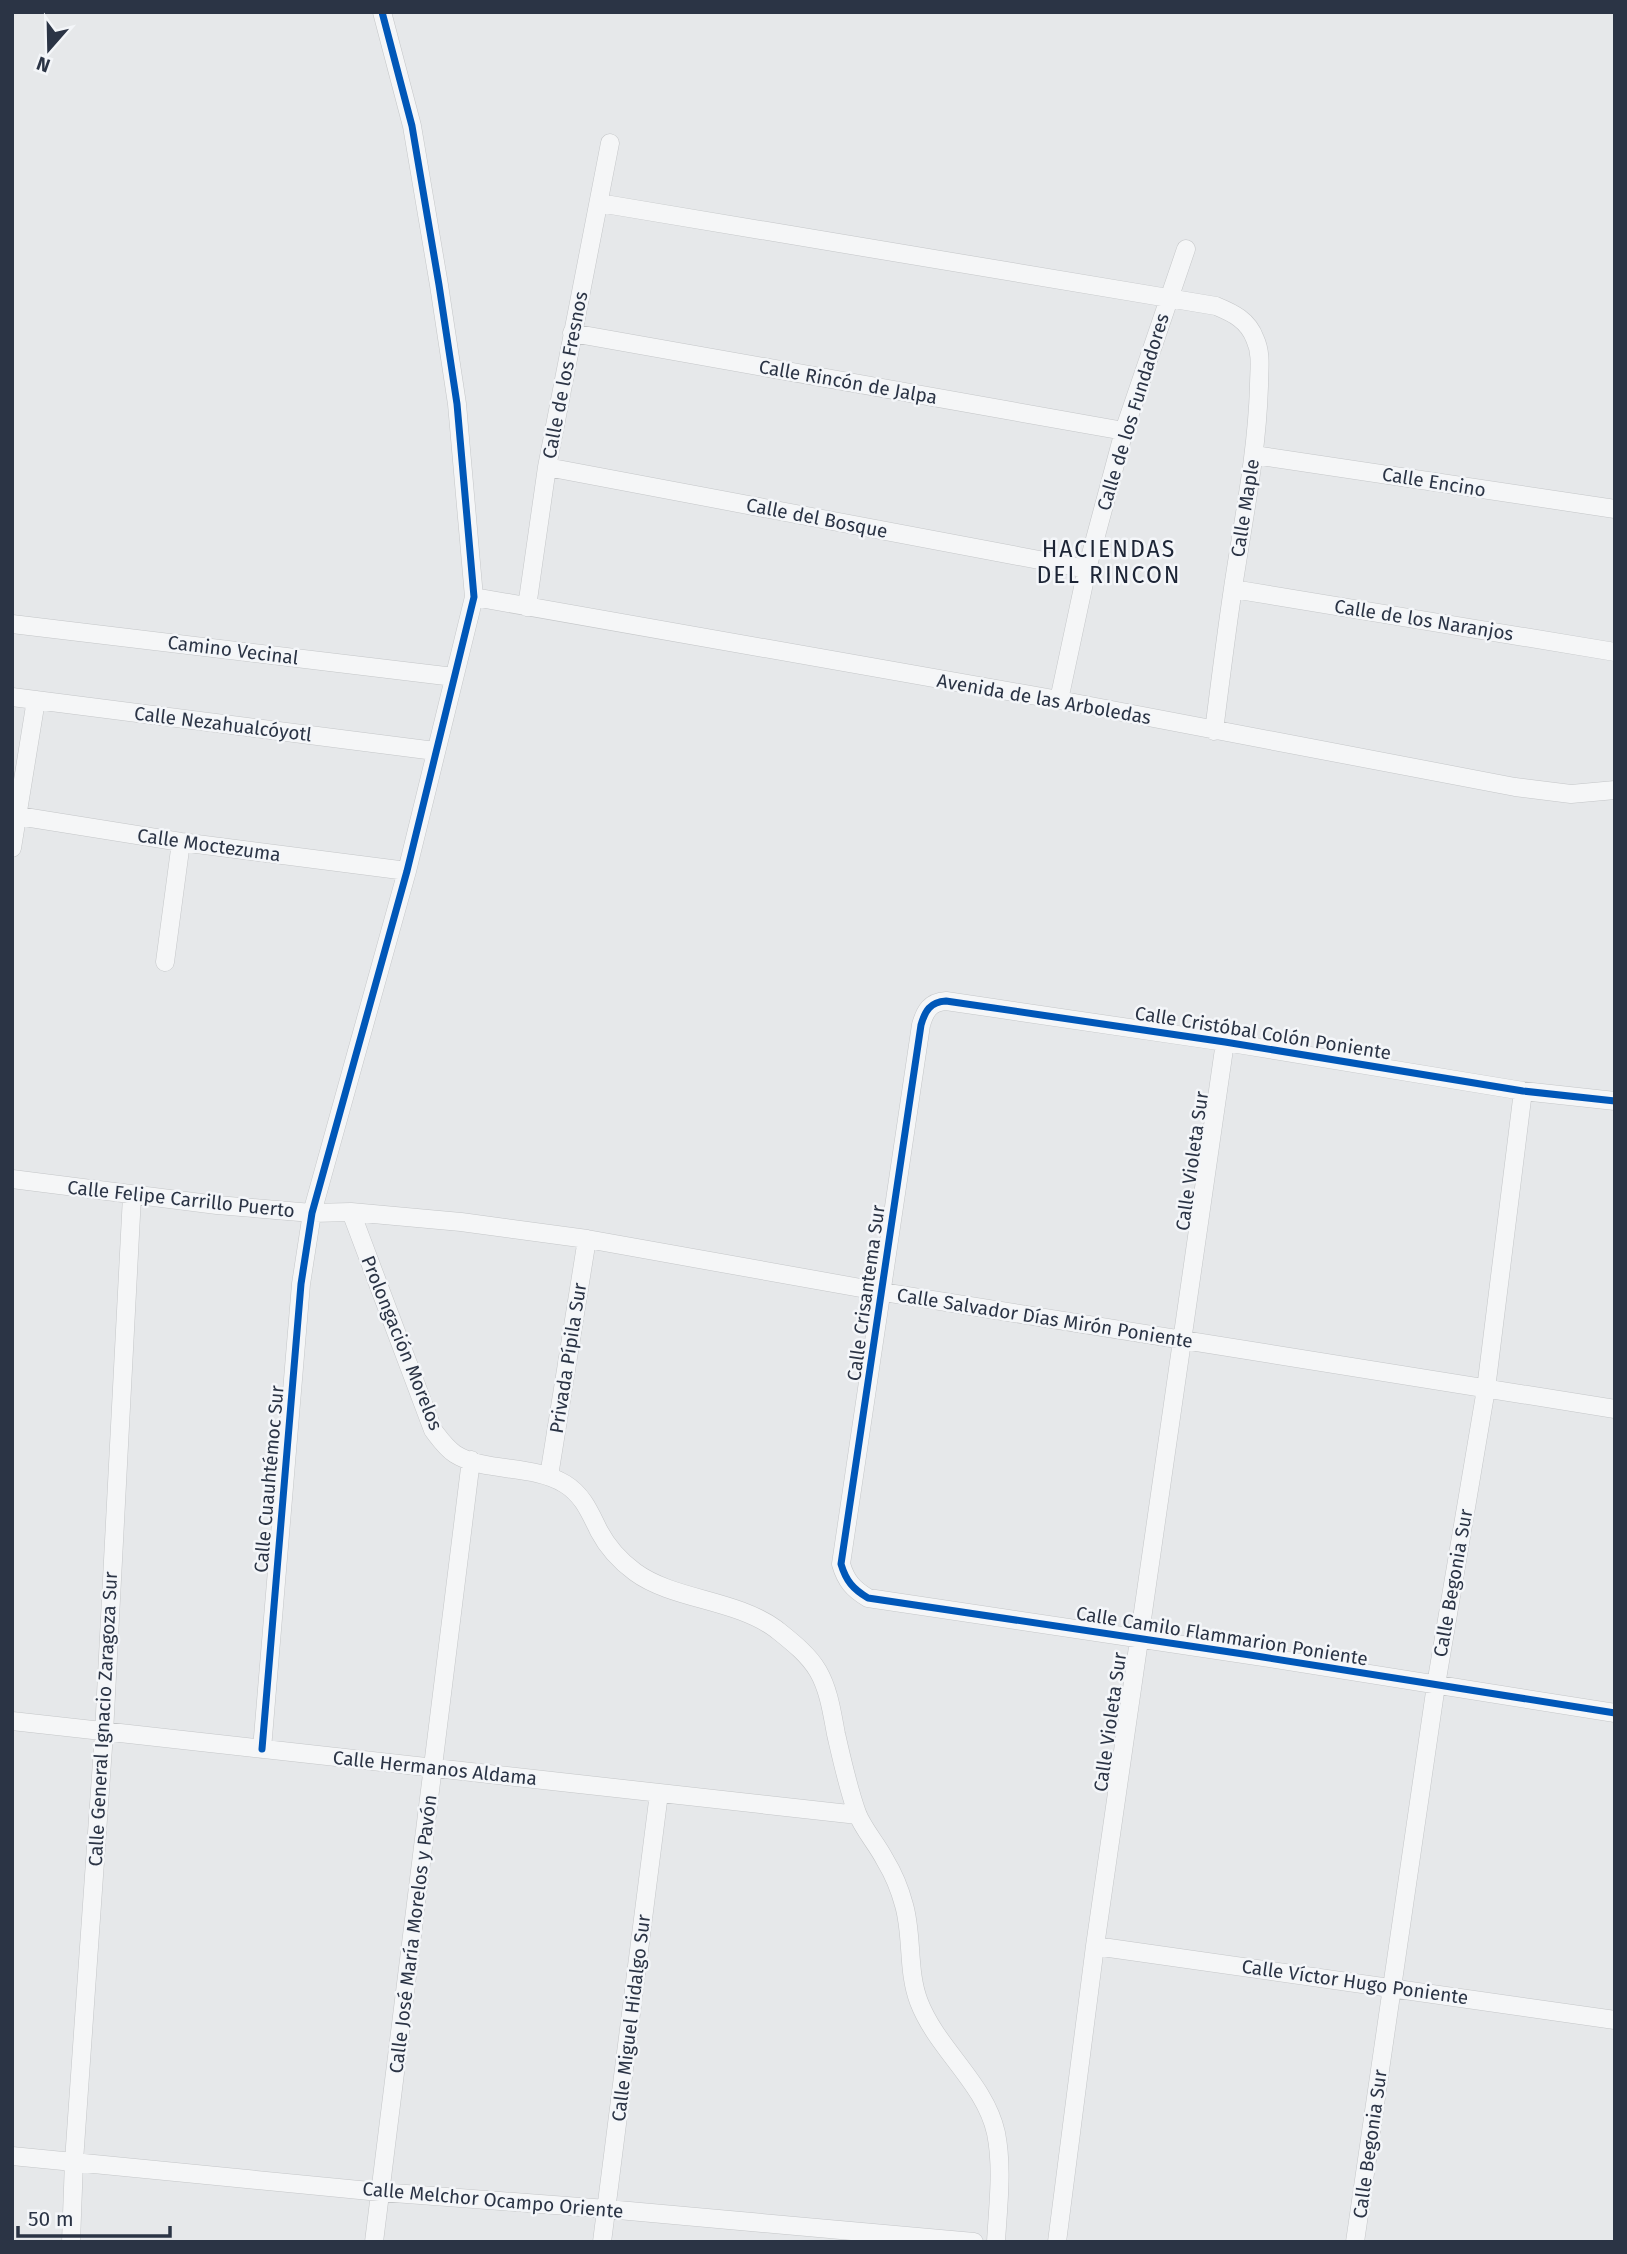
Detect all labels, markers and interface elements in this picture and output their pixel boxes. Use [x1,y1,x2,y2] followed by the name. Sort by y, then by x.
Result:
[14,14,84,84] north arrow
[33,52,53,77] text: N
[537,289,593,461] street label: Calle de los Fresnos
[1092,310,1174,513] street label: Calle de los Fundadores
[757,355,939,409] street label: Calle Rincón de Jalpa
[1226,457,1264,559] street label: Calle Maple
[1380,462,1488,502] street label: Calle Encino
[744,493,890,543] street label: Calle del Bosque
[1036,535,1182,589] district label: HACIENDAS DEL RINCON
[1333,594,1515,646] street label: Calle de los Naranjos
[166,631,300,669] street label: Camino Vecinal
[935,669,1153,729] street label: Avenida de las Arboledas
[133,702,314,746] street label: Calle Nezahualcóyotl
[136,824,282,866] street label: Calle Moctezuma
[1133,1001,1393,1065] street label: Calle Cristóbal Colón Poniente
[1171,1089,1213,1232] street label: Calle Violeta Sur
[66,1176,296,1222] street label: Calle Felipe Carrillo Puerto
[842,1203,890,1383] street label: Calle Crisantema Sur
[356,1252,448,1434] street label: Prolongación Morelos
[545,1280,591,1435] street label: Privada Pípila Sur
[895,1283,1195,1353] street label: Calle Salvador Días Mirón Poniente
[249,1384,289,1574] street label: Calle Cuauhtémoc Sur
[1429,1506,1477,1659] street label: Calle Begonia Sur
[84,1570,122,1867] street label: Calle General Ignacio Zaragoza Sur
[1074,1602,1370,1670] street label: Calle Camilo Flammarion Poniente
[1089,1650,1131,1793] street label: Calle Violeta Sur
[332,1746,538,1790] street label: Calle Hermanos Aldama
[384,1793,442,2075] street label: Calle José María Morelos y Pavón
[607,1912,655,2123] street label: Calle Miguel Hidalgo Sur
[1240,1955,1470,2009] street label: Calle Víctor Hugo Poniente
[1348,2067,1392,2220] street label: Calle Begonia Sur
[362,2177,624,2223] street label: Calle Melchor Ocampo Oriente
[18,2194,170,2238] scale bar
[28,2206,74,2232] text: 50 m

